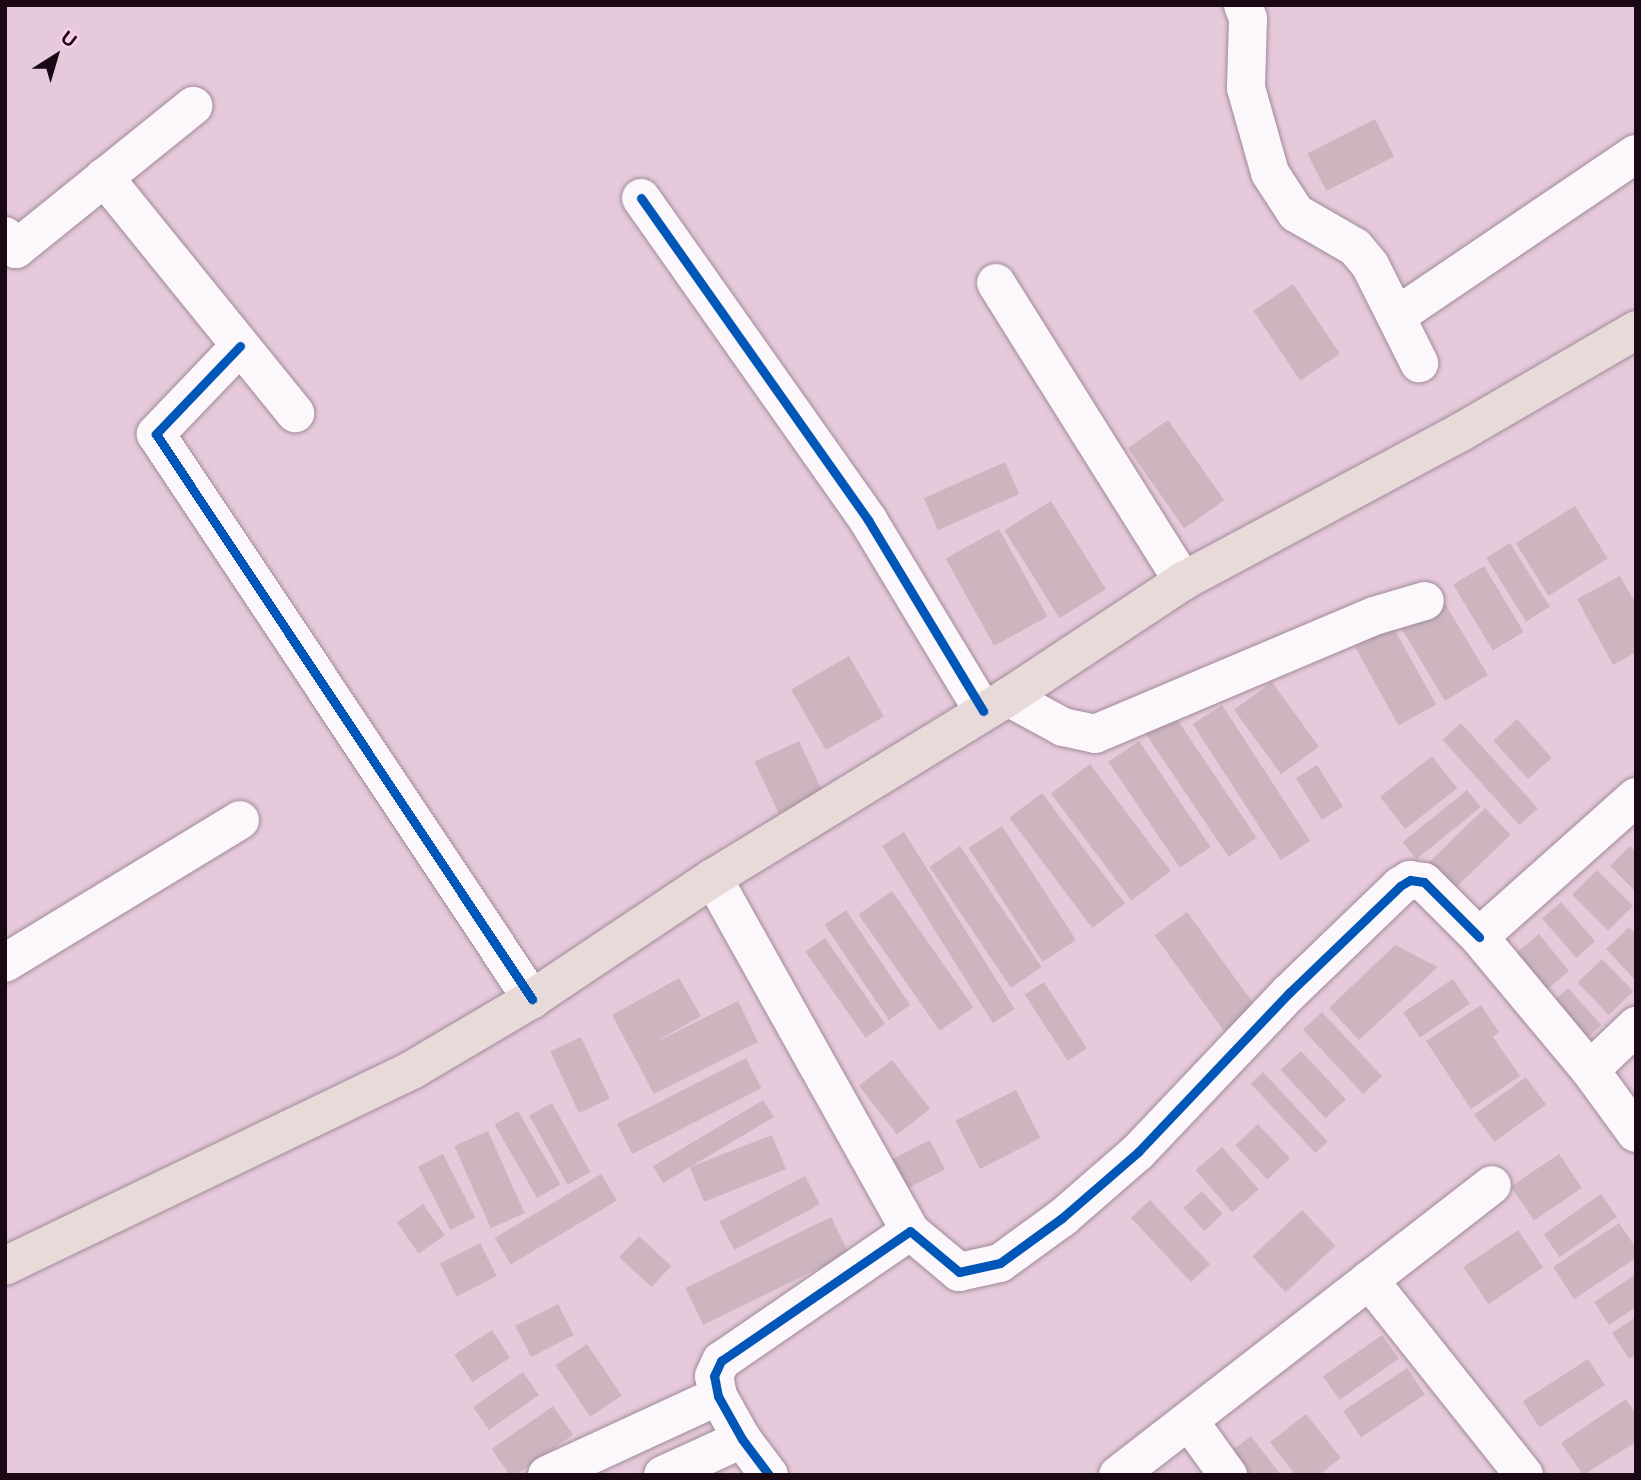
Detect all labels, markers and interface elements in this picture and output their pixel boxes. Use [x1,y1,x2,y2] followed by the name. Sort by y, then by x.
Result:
[21,21,91,91] north arrow
[57,26,81,51] text: U

